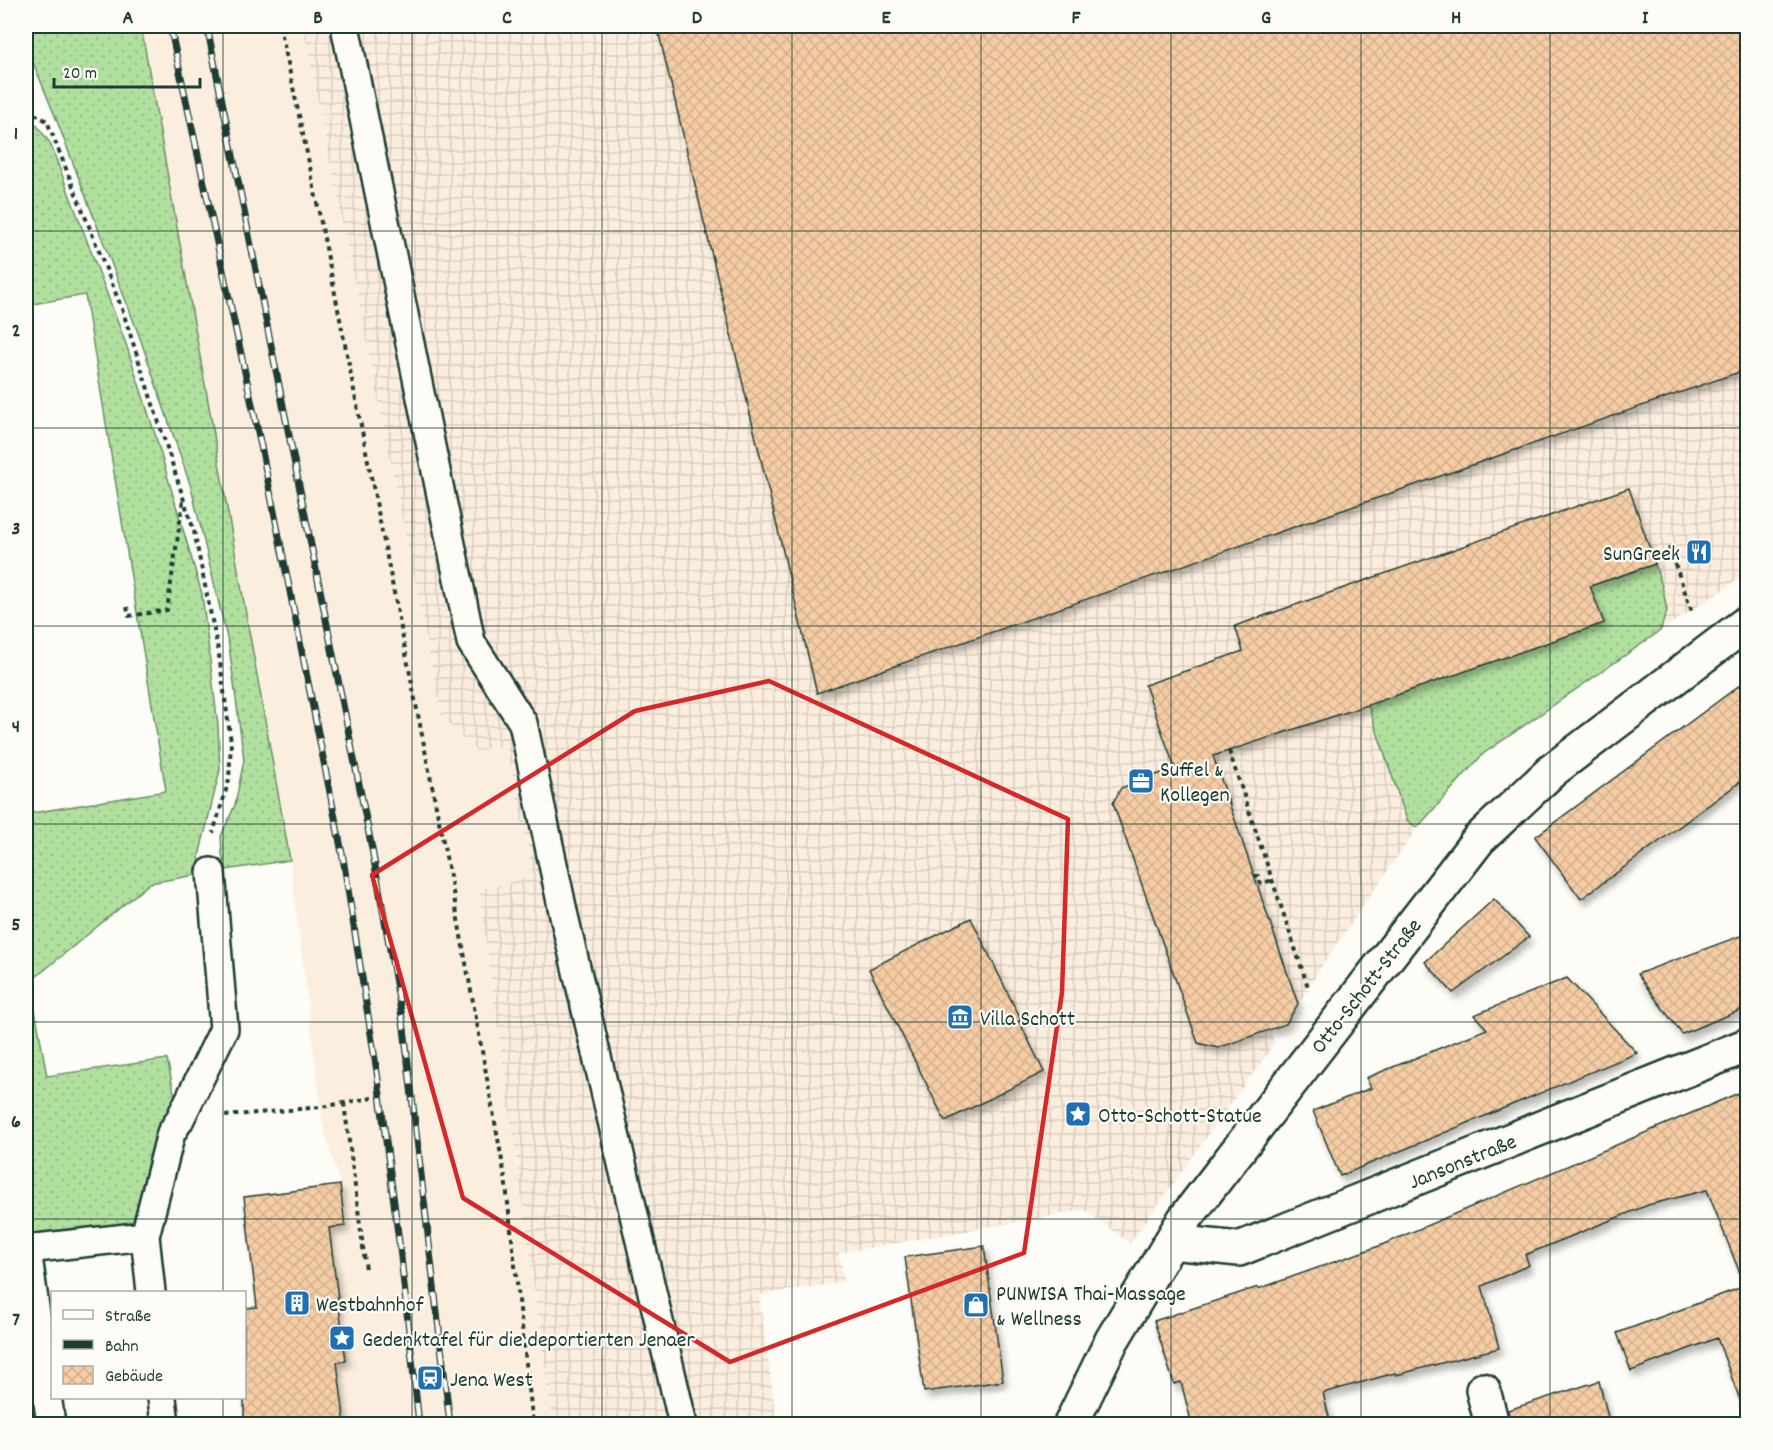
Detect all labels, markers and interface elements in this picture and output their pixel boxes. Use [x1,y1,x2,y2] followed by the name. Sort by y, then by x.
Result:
[123,5,134,33] text: A
[313,5,323,33] text: B
[502,5,512,33] text: C
[692,5,703,33] text: D
[881,5,891,33] text: E
[1072,5,1082,33] text: F
[1261,5,1271,33] text: G
[1451,5,1461,33] text: H
[1642,5,1649,33] text: I
[54,51,200,89] scale bar
[63,62,97,87] text: 20 m
[14,121,18,149] text: 1
[12,318,20,346] text: 2
[12,516,20,544] text: 3
[1684,537,1714,567] restaurant icon: SunGreek
[1603,540,1680,571] place label: SunGreek
[12,714,20,742] text: 4
[1160,756,1230,812] place label: Suffel & Kollegen
[1126,766,1156,796] office icon: Suffel & Kollegen
[11,912,21,940] text: 5
[1305,913,1431,1062] street label: Otto-Schott-Straße
[945,1002,975,1032] museum icon: Villa Schott
[980,1005,1075,1036] place label: Villa Schott
[1063,1099,1093,1129] place icon: Otto-Schott-Statue
[1098,1102,1262,1133] place label: Otto-Schott-Statue
[11,1109,21,1137] text: 6
[1405,1128,1522,1199] street label: Jansonstraße
[996,1280,1186,1336] place label: PUNWISA Thai-Massage & Wellness
[282,1288,312,1318] building icon: Westbahnhof
[961,1290,991,1320] shop icon: PUNWISA Thai-Massage & Wellness
[51,1291,246,1399] legend
[316,1291,425,1322] place label: Westbahnhof
[105,1305,151,1330] text: Straße
[12,1307,20,1335] text: 7
[327,1323,357,1353] place icon: Gedenktafel für die deportierten Jenaer
[362,1326,696,1357] place label: Gedenktafel für die deportierten Jenaer
[105,1335,139,1360] text: Bahn
[415,1363,445,1393] station icon: Jena West
[105,1365,163,1390] text: Gebäude
[450,1366,533,1397] place label: Jena West

